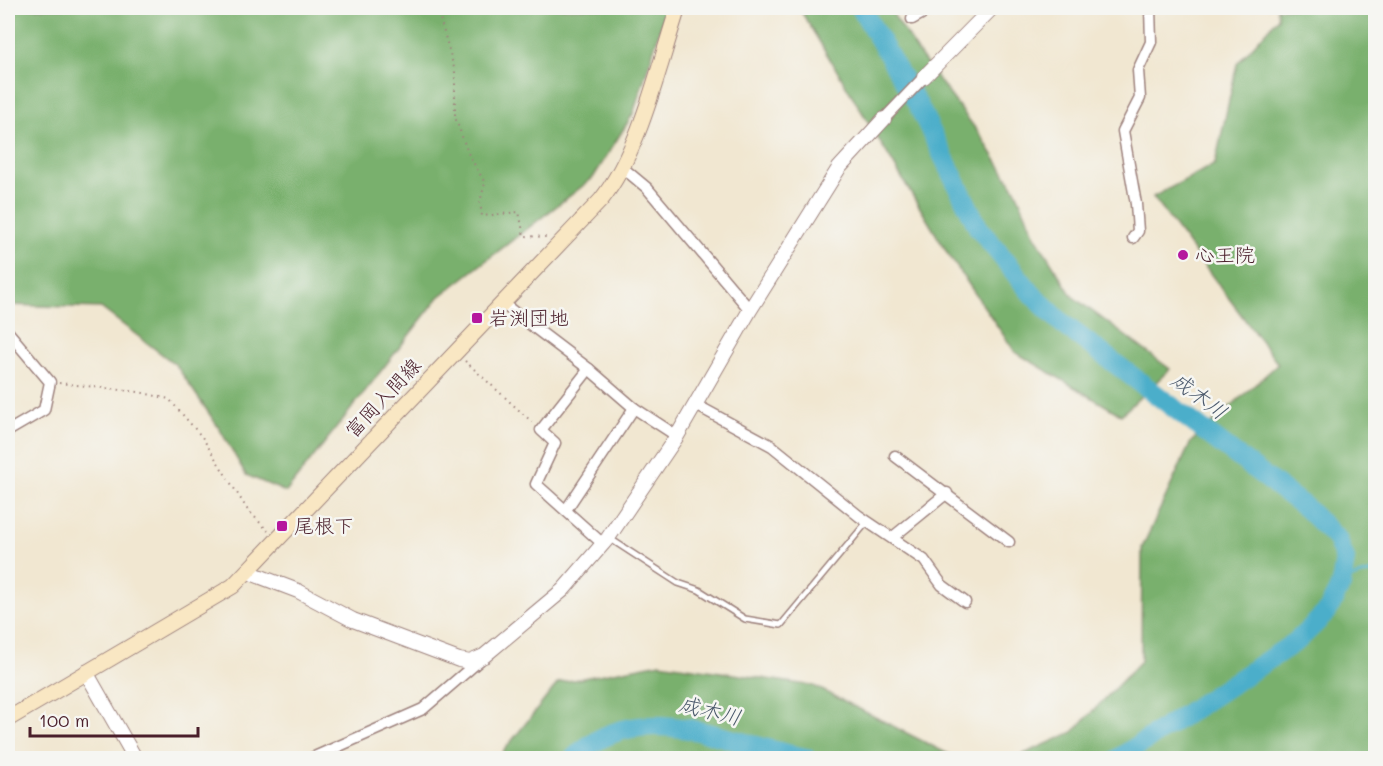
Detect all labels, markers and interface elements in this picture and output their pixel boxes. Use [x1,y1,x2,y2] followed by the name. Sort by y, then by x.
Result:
[1195,241,1255,267] place label: 心王院
[1176,248,1190,262] marker: 心王院
[489,304,569,330] place label: 岩渕団地
[470,311,484,325] marker: 岩渕団地
[339,352,426,443] street label: 富岡入間線
[1167,365,1233,425] water label: 成木川
[294,512,354,538] place label: 尾根下
[275,519,289,533] marker: 尾根下
[677,689,744,730] water label: 成木川
[30,700,198,738] scale bar
[39,708,89,732] text: 100 m

